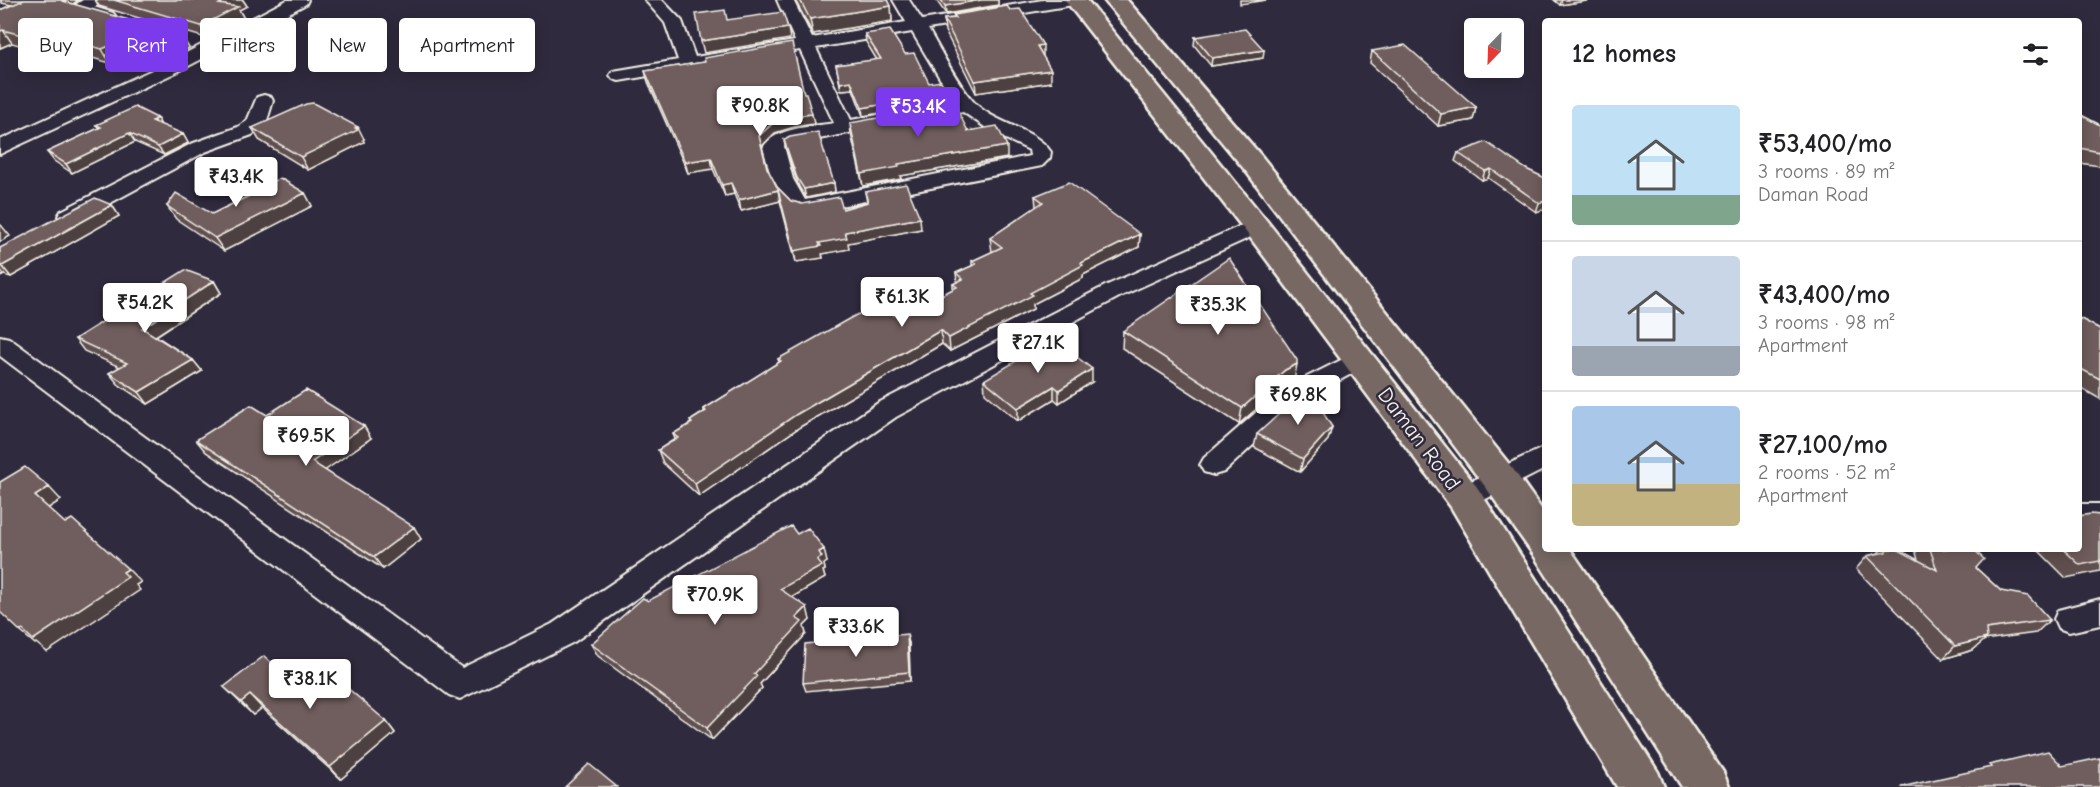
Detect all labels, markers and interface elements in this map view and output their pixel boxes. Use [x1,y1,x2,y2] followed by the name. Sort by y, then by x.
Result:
[18,18,93,72] chip: Buy
[105,18,188,72] chip: Rent
[200,18,296,72] chip: Filters
[308,18,387,72] chip: New
[399,18,535,72] chip: Apartment
[1464,18,1524,78] north arrow
[1464,18,1524,78] map controls
[2019,38,2052,71] icon: filters
[1572,39,1676,69] text: 12 homes
[711,86,809,137] pin: ₹90.8K
[869,87,967,138] pin: ₹53.4K
[731,94,789,117] text: ₹90.8K
[890,95,946,118] text: ₹53.4K
[1620,129,1692,201] icon: home
[1758,129,1892,159] text: ₹53,400/mo
[187,157,285,208] pin: ₹43.4K
[1758,160,1894,183] text: 3 rooms · 89 m²
[209,165,263,188] text: ₹43.4K
[1758,183,1869,206] text: Daman Road
[853,277,951,328] pin: ₹61.3K
[1620,280,1692,352] icon: home
[1758,280,1890,310] text: ₹43,400/mo
[96,283,194,334] pin: ₹54.2K
[875,285,929,308] text: ₹61.3K
[1169,285,1267,336] pin: ₹35.3K
[117,291,173,314] text: ₹54.2K
[1190,293,1246,316] text: ₹35.3K
[1758,311,1894,334] text: 3 rooms · 98 m²
[989,323,1087,374] pin: ₹27.1K
[1012,331,1064,354] text: ₹27.1K
[1758,334,1848,357] text: Apartment
[1249,375,1347,426] pin: ₹69.8K
[1269,383,1327,406] text: ₹69.8K
[1372,383,1466,495] street label: Daman Road
[257,416,355,467] pin: ₹69.5K
[277,424,335,447] text: ₹69.5K
[1620,430,1692,502] icon: home
[1758,430,1888,460] text: ₹27,100/mo
[1758,461,1895,484] text: 2 rooms · 52 m²
[1758,484,1848,507] text: Apartment
[666,575,764,626] pin: ₹70.9K
[686,583,744,606] text: ₹70.9K
[807,607,905,658] pin: ₹33.6K
[828,615,884,638] text: ₹33.6K
[261,659,359,710] pin: ₹38.1K
[283,667,337,690] text: ₹38.1K

